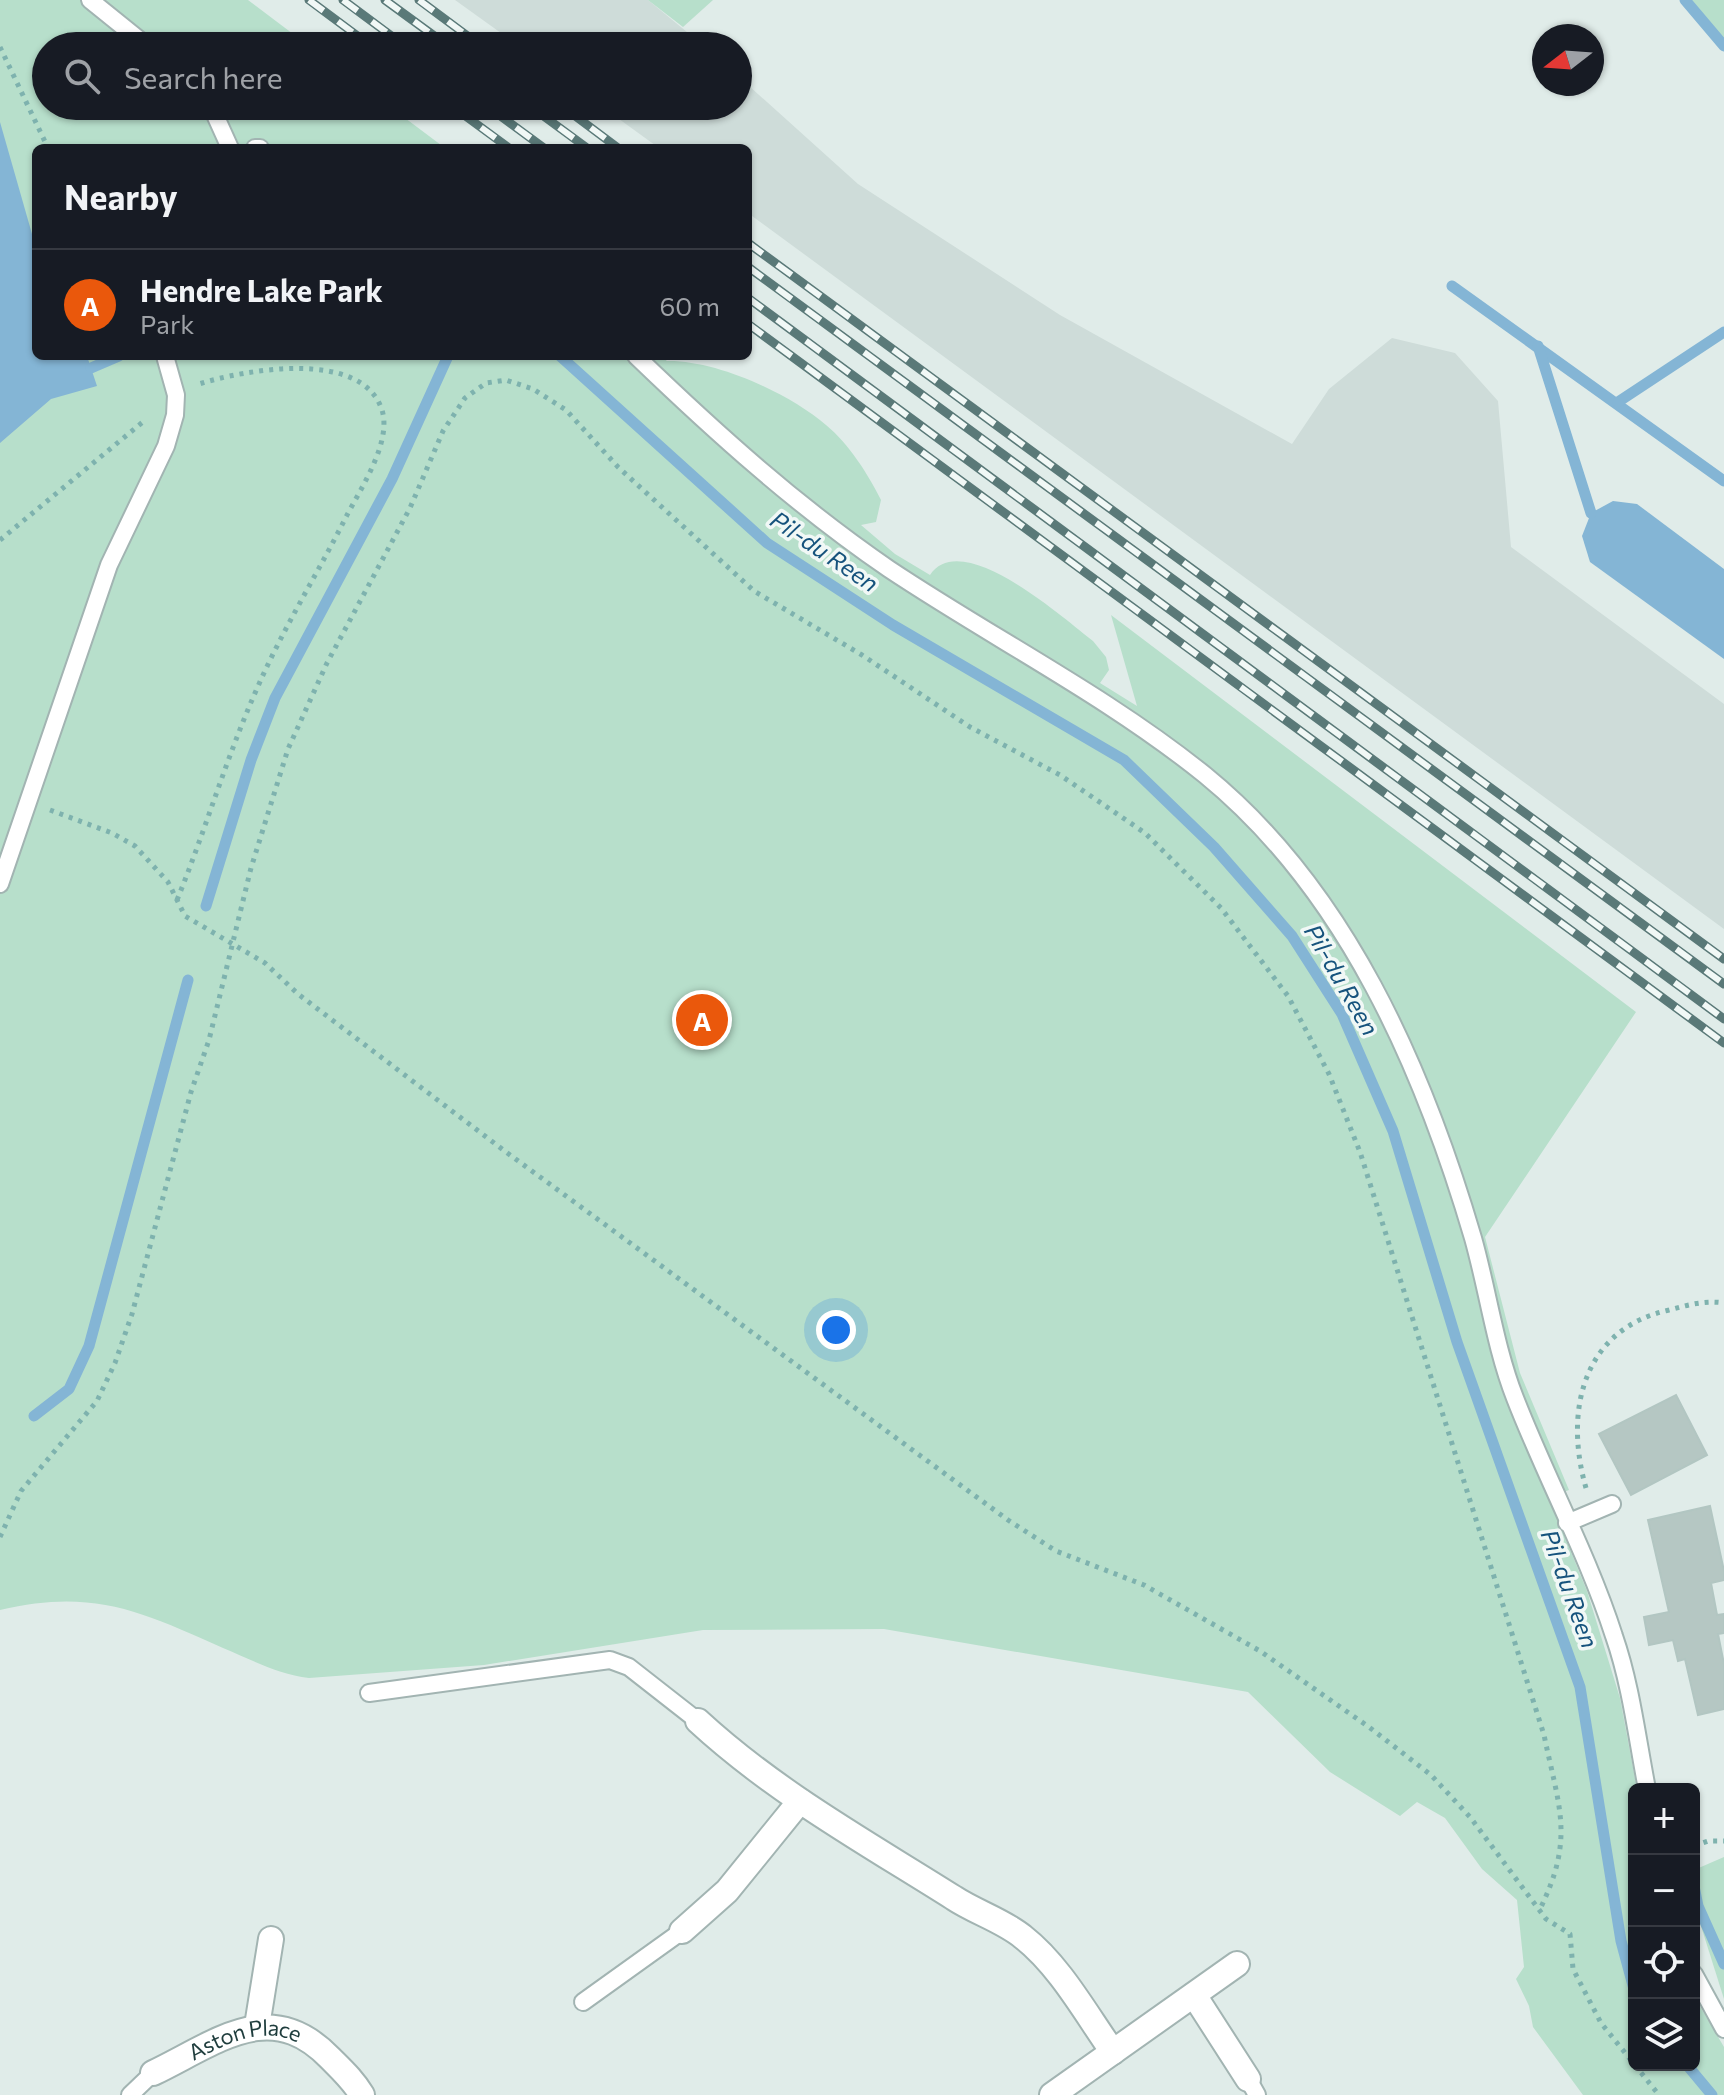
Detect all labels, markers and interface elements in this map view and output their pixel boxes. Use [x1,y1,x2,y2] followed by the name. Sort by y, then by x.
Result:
[1532,24,1604,96] north arrow
[32,32,752,120] search box
[60,54,104,98] icon: search
[124,58,283,95] text: Search here
[64,175,178,217] text: Nearby
[140,271,383,308] text: Hendre Lake Park
[81,290,99,321] text: A
[660,290,720,321] text: 60 m
[140,308,194,339] text: Park
[765,504,884,597] water label: Pil-du Reen
[1299,918,1386,1040] water label: Pil-du Reen
[676,990,728,1050] pin: A
[816,1310,856,1350] your location
[1536,1525,1605,1652] water label: Pil-du Reen
[1628,1783,1700,2071] map controls
[1628,1783,1700,1855] button: +
[1628,1855,1700,1927] button: −
[1628,1927,1700,1999] button: locate
[1628,1999,1700,2071] button: layers
[183,2013,306,2066] street label: Aston Place

